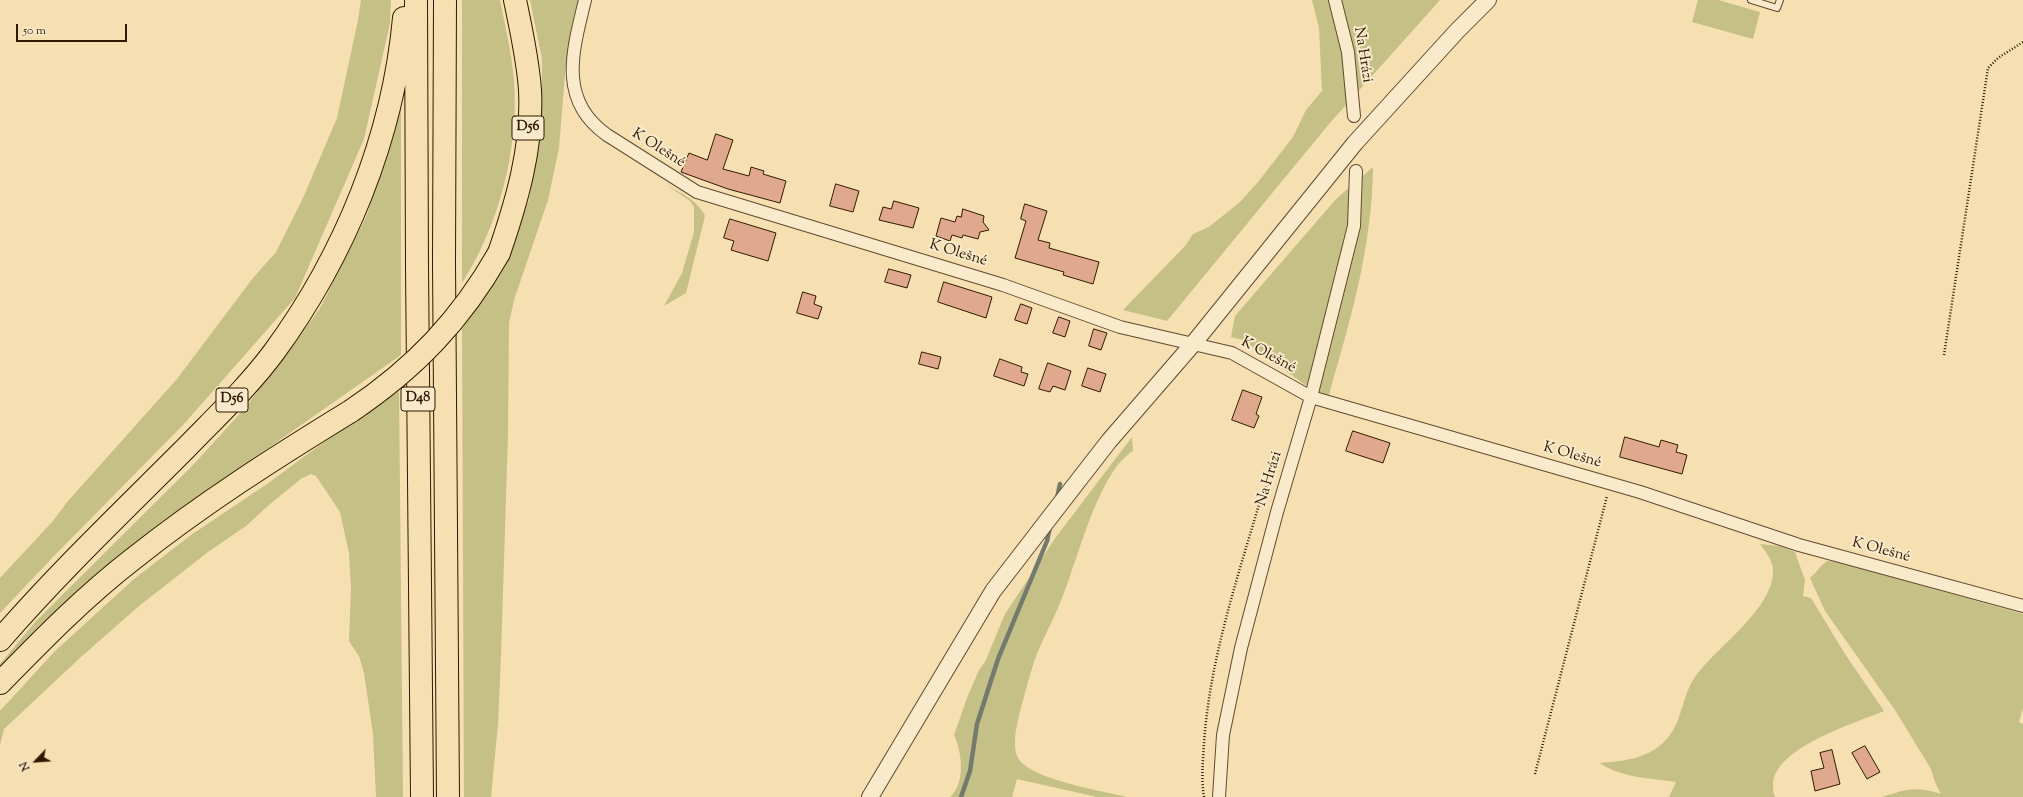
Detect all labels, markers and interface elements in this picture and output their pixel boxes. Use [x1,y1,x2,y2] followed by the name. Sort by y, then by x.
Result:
[18,16,129,42] scale bar
[23,22,46,40] text: 50 m
[1349,26,1375,84] street label: Na Hrázi
[512,116,544,140] road number: D56
[628,126,688,172] street label: K Olešné
[927,237,989,271] street label: K Olešné
[1238,334,1298,378] street label: K Olešné
[401,387,435,411] road number: D48
[216,388,248,412] road number: D56
[1541,439,1603,473] street label: K Olešné
[1253,449,1287,509] street label: Na Hrázi
[1850,535,1912,567] street label: K Olešné
[16,741,56,781] north arrow
[16,759,34,773] text: N

